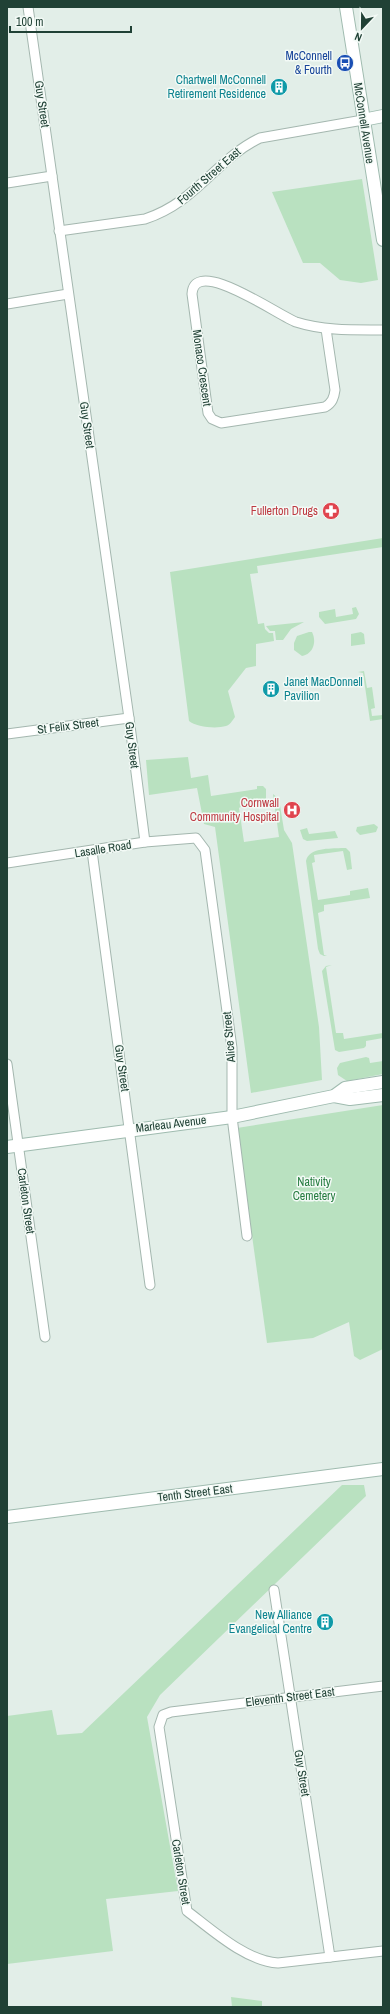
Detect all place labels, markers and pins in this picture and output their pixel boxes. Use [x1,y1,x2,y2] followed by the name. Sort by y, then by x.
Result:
[286,48,332,78] place label: McConnell & Fourth
[335,53,355,73] bus stop icon: McConnell & Fourth
[168,72,266,102] place label: Chartwell McConnell Retirement Residence
[269,77,289,97] building icon: Chartwell McConnell Retirement Residence
[321,501,341,521] pharmacy icon: Fullerton Drugs
[251,503,318,519] place label: Fullerton Drugs
[284,674,363,704] place label: Janet MacDonnell Pavilion
[261,679,281,699] building icon: Janet MacDonnell Pavilion
[190,795,279,825] place label: Cornwall Community Hospital
[282,800,302,820] hospital icon: Cornwall Community Hospital
[229,1607,312,1637] place label: New Alliance Evangelical Centre
[315,1612,335,1632] building icon: New Alliance Evangelical Centre

